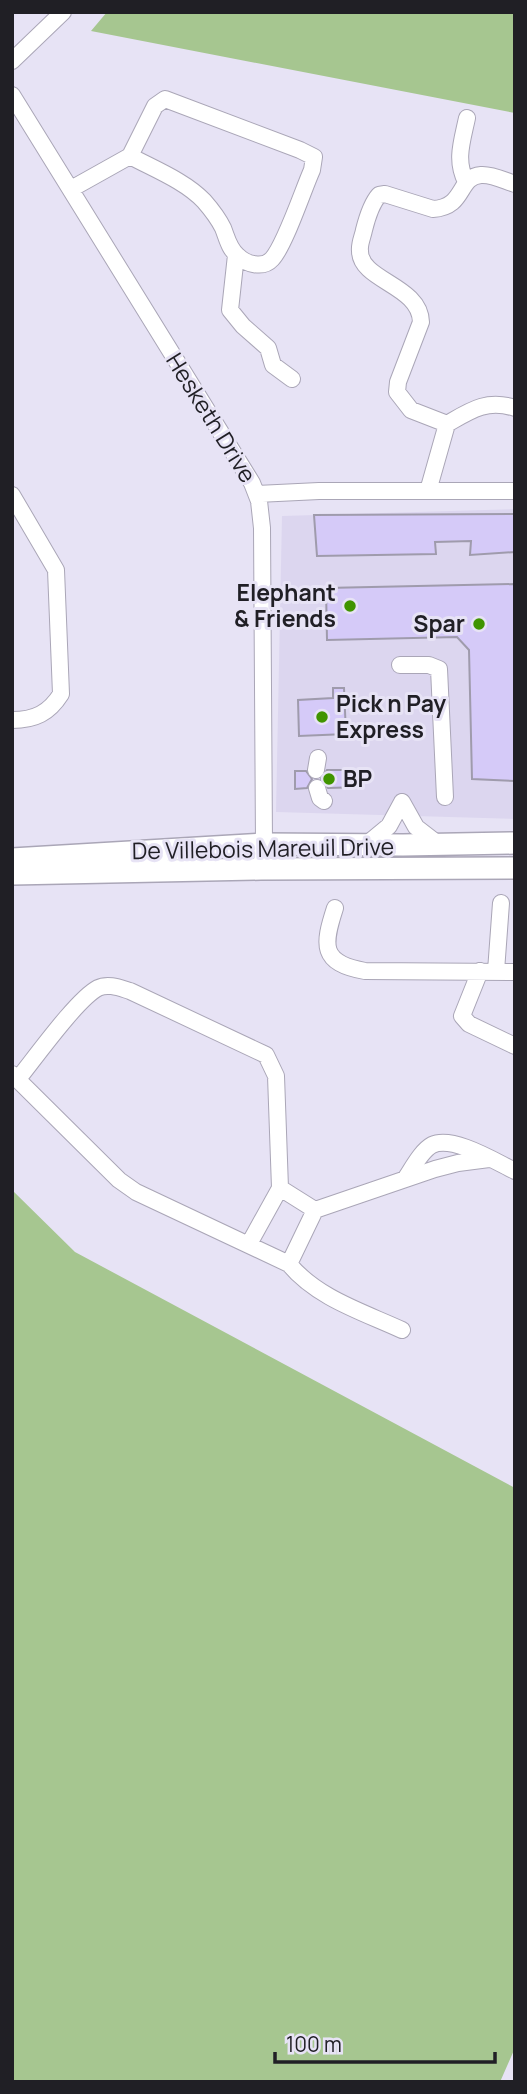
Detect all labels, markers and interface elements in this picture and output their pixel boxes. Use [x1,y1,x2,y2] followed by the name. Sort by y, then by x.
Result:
[159,347,264,488] street label: Hesketh Drive
[234,576,336,634] place label: Elephant & Friends
[342,598,358,614] marker: Elephant & Friends
[413,607,465,639] place label: Spar
[471,616,487,632] marker: Spar
[336,687,446,745] place label: Pick n Pay Express
[314,709,330,725] marker: Pick n Pay Express
[343,762,372,794] place label: BP
[321,771,337,787] marker: BP
[132,830,394,866] street label: De Villebois Mareuil Drive
[275,2021,496,2064] scale bar
[286,2030,342,2058] text: 100 m

